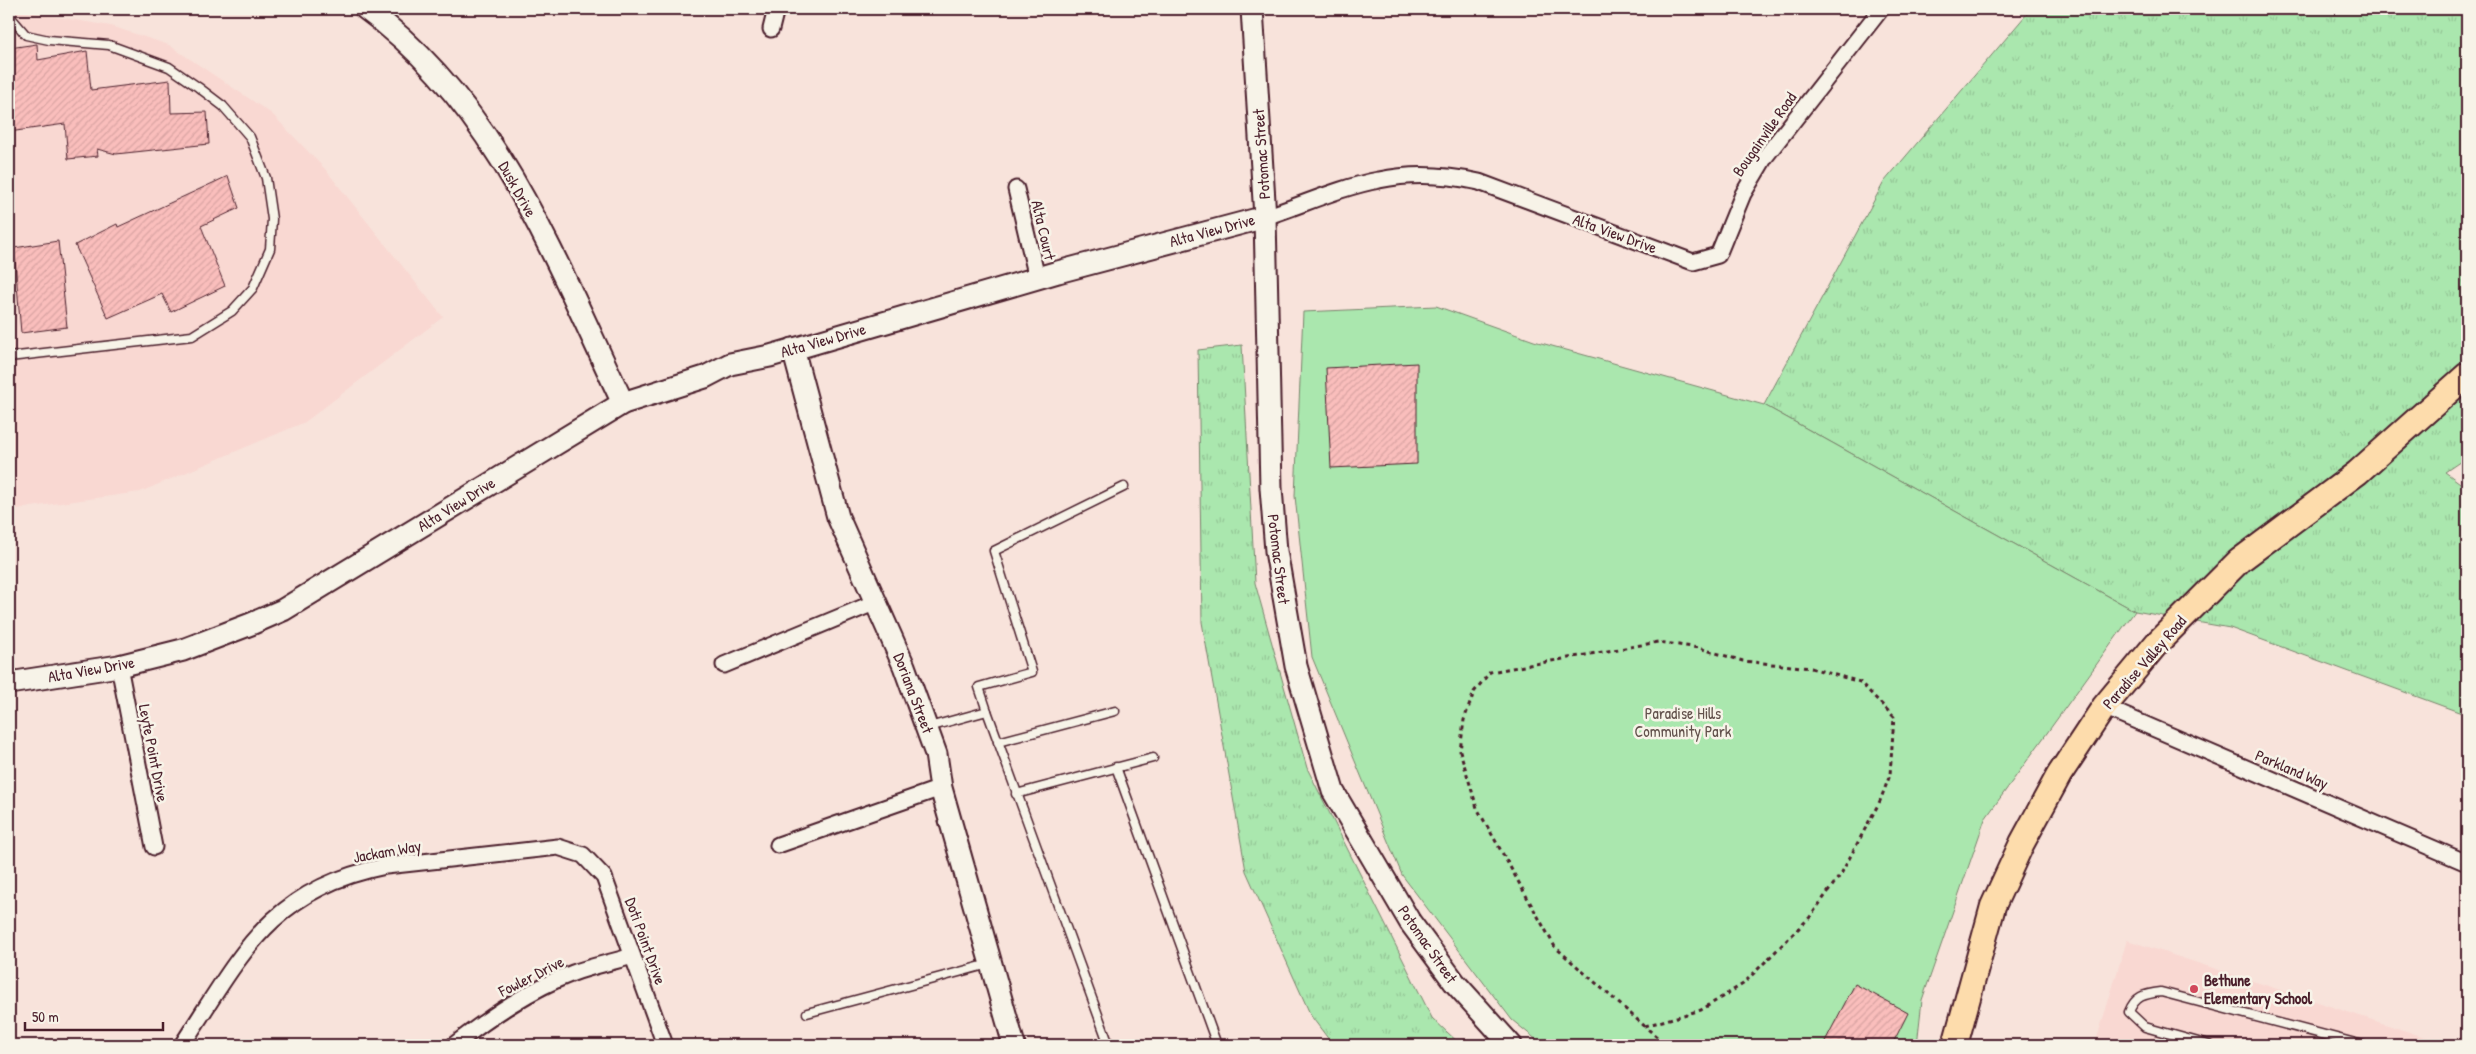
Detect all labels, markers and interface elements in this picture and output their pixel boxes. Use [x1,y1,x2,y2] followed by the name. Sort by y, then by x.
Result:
[1727,87,1801,181] street label: Bougainville Road
[1247,108,1275,200] street label: Potomac Street
[494,157,543,221] street label: Dusk Drive
[1026,198,1062,263] street label: Alta Court
[1167,208,1258,252] street label: Alta View Drive
[1570,208,1661,259] street label: Alta View Drive
[778,317,869,363] street label: Alta View Drive
[413,471,500,537] street label: Alta View Drive
[1263,513,1295,606] street label: Potomac Street
[2097,610,2191,714] street label: Paradise Valley Road
[46,650,137,687] street label: Alta View Drive
[889,650,940,737] street label: Doriana Street
[134,702,174,804] street label: Leyte Point Drive
[1635,702,1732,742] park label: Paradise Hills Community Park
[2252,744,2332,794] street label: Parkland Way
[351,834,423,868] street label: Jackam Way
[620,894,672,988] street label: Doti Point Drive
[1393,901,1463,988] street label: Potomac Street
[494,950,568,1002] street label: Fowler Drive
[2204,969,2313,1010] place label: Bethune Elementary School
[2188,983,2200,995] marker: Bethune Elementary School
[25,999,162,1031] scale bar
[32,1006,59,1027] text: 50 m

